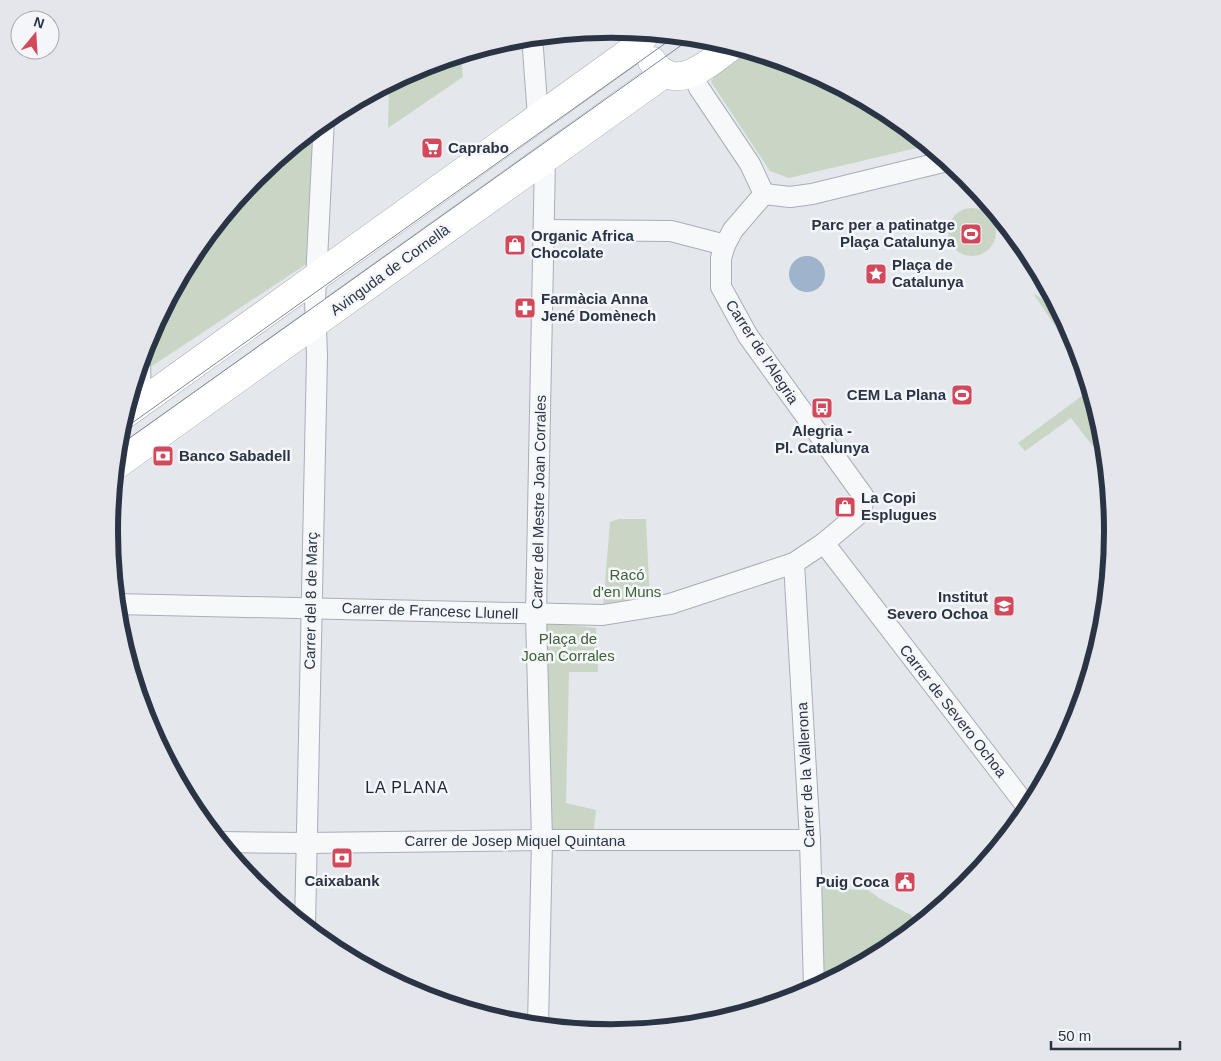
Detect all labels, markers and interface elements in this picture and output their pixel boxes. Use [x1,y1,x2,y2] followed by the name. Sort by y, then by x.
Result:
[10,10,60,60] north arrow
[32,13,46,32] text: N
[420,136,444,160] supermarket icon: Caprabo
[448,139,509,156] place label: Caprabo
[812,216,956,250] place label: Parc per a patinatge Plaça Catalunya
[327,220,453,319] street label: Avinguda de Cornellà
[959,222,983,246] sports icon: Parc per a patinatge Plaça Catalunya
[531,227,634,261] place label: Organic Africa Chocolate
[503,233,527,257] shop icon: Organic Africa Chocolate
[892,256,964,290] place label: Plaça de Catalunya
[864,262,888,286] place icon: Plaça de Catalunya
[541,290,656,324] place label: Farmàcia Anna Jené Domènech
[513,296,537,320] pharmacy icon: Farmàcia Anna Jené Domènech
[722,297,803,407] street label: Carrer de l'Alegria
[950,383,974,407] sports icon: CEM La Plana
[847,386,947,403] place label: CEM La Plana
[528,395,549,609] street label: Carrer del Mestre Joan Corrales
[810,396,834,420] bus stop icon: Alegria - Pl. Catalunya
[775,422,870,456] place label: Alegria - Pl. Catalunya
[151,444,175,468] bank icon: Banco Sabadell
[179,447,291,464] place label: Banco Sabadell
[861,489,937,523] place label: La Copi Esplugues
[833,495,857,519] shop icon: La Copi Esplugues
[301,532,320,670] street label: Carrer del 8 de Març
[593,566,661,600] park label: Racó d'en Muns
[887,588,989,622] place label: Institut Severo Ochoa
[992,594,1016,618] school or university icon: Institut Severo Ochoa
[341,599,519,622] street label: Carrer de Francesc Llunell
[521,630,615,664] park label: Plaça de Joan Corrales
[896,641,1011,781] street label: Carrer de Severo Ochoa
[793,701,818,848] street label: Carrer de la Vallerona
[365,779,449,796] district label: LA PLANA
[405,832,626,849] street label: Carrer de Josep Miquel Quintana
[330,846,354,870] bank icon: Caixabank
[893,870,917,894] public building icon: Puig Coca
[304,872,380,889] place label: Caixabank
[816,873,890,890] place label: Puig Coca
[1051,1018,1180,1050] scale bar
[1058,1027,1091,1044] text: 50 m

